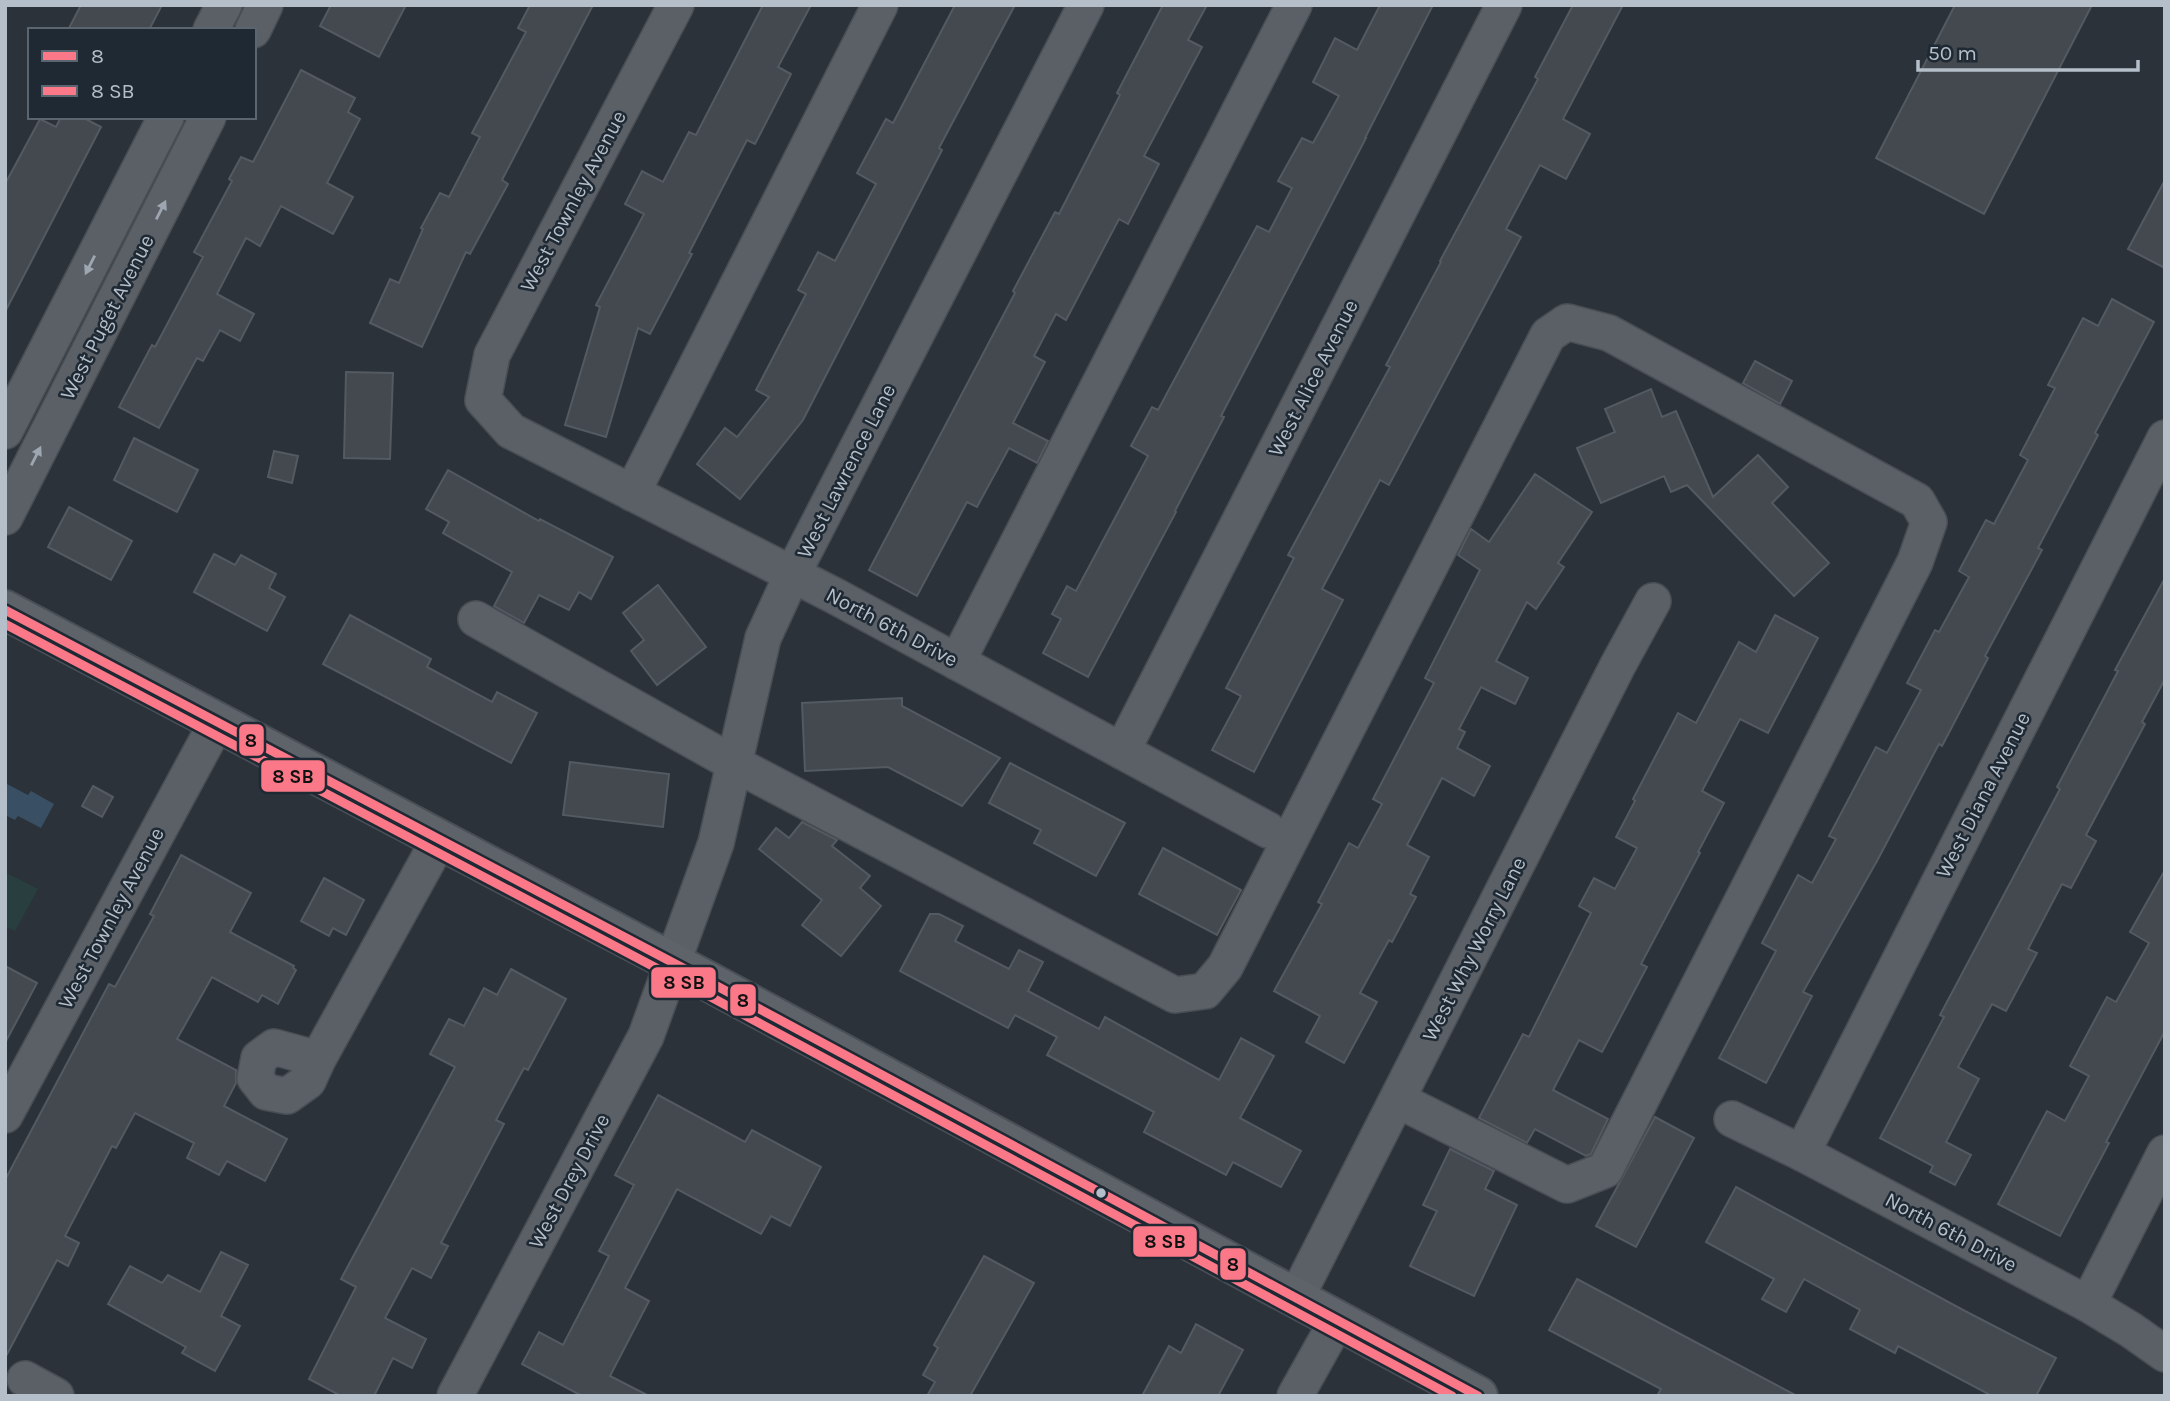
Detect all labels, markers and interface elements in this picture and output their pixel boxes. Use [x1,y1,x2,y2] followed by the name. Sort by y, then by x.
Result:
[28,28,256,119] legend
[1918,28,2138,72] scale bar
[1928,41,1977,65] text: 50 m
[91,44,104,68] text: 8
[91,79,135,103] text: 8 SB
[515,106,631,296] street label: West Townley Avenue
[156,200,167,220] one-way arrow
[55,231,159,403] street label: West Puget Avenue
[85,255,96,275] one-way arrow
[1263,296,1363,460] street label: West Alice Avenue
[792,380,900,562] street label: West Lawrence Lane
[31,446,42,466] one-way arrow
[822,582,962,672] street label: North 6th Drive
[1931,708,2035,882] street label: West Diana Avenue
[238,723,265,757] line badge: 8
[245,730,257,752] text: 8
[260,759,326,793] line badge: 8 SB
[272,766,314,788] text: 8 SB
[53,823,169,1013] street label: West Townley Avenue
[1417,853,1531,1045] street label: West Why Worry Lane
[650,966,717,999] line badge: 8 SB
[663,972,705,994] text: 8 SB
[729,983,757,1017] line badge: 8
[737,990,749,1012] text: 8
[523,1110,615,1252] street label: West Drey Drive
[1094,1186,1108,1200] unlabelled marker
[1881,1187,2021,1277] street label: North 6th Drive
[1132,1225,1198,1258] line badge: 8 SB
[1144,1231,1186,1253] text: 8 SB
[1219,1247,1247,1281] line badge: 8
[1227,1254,1239,1276] text: 8

